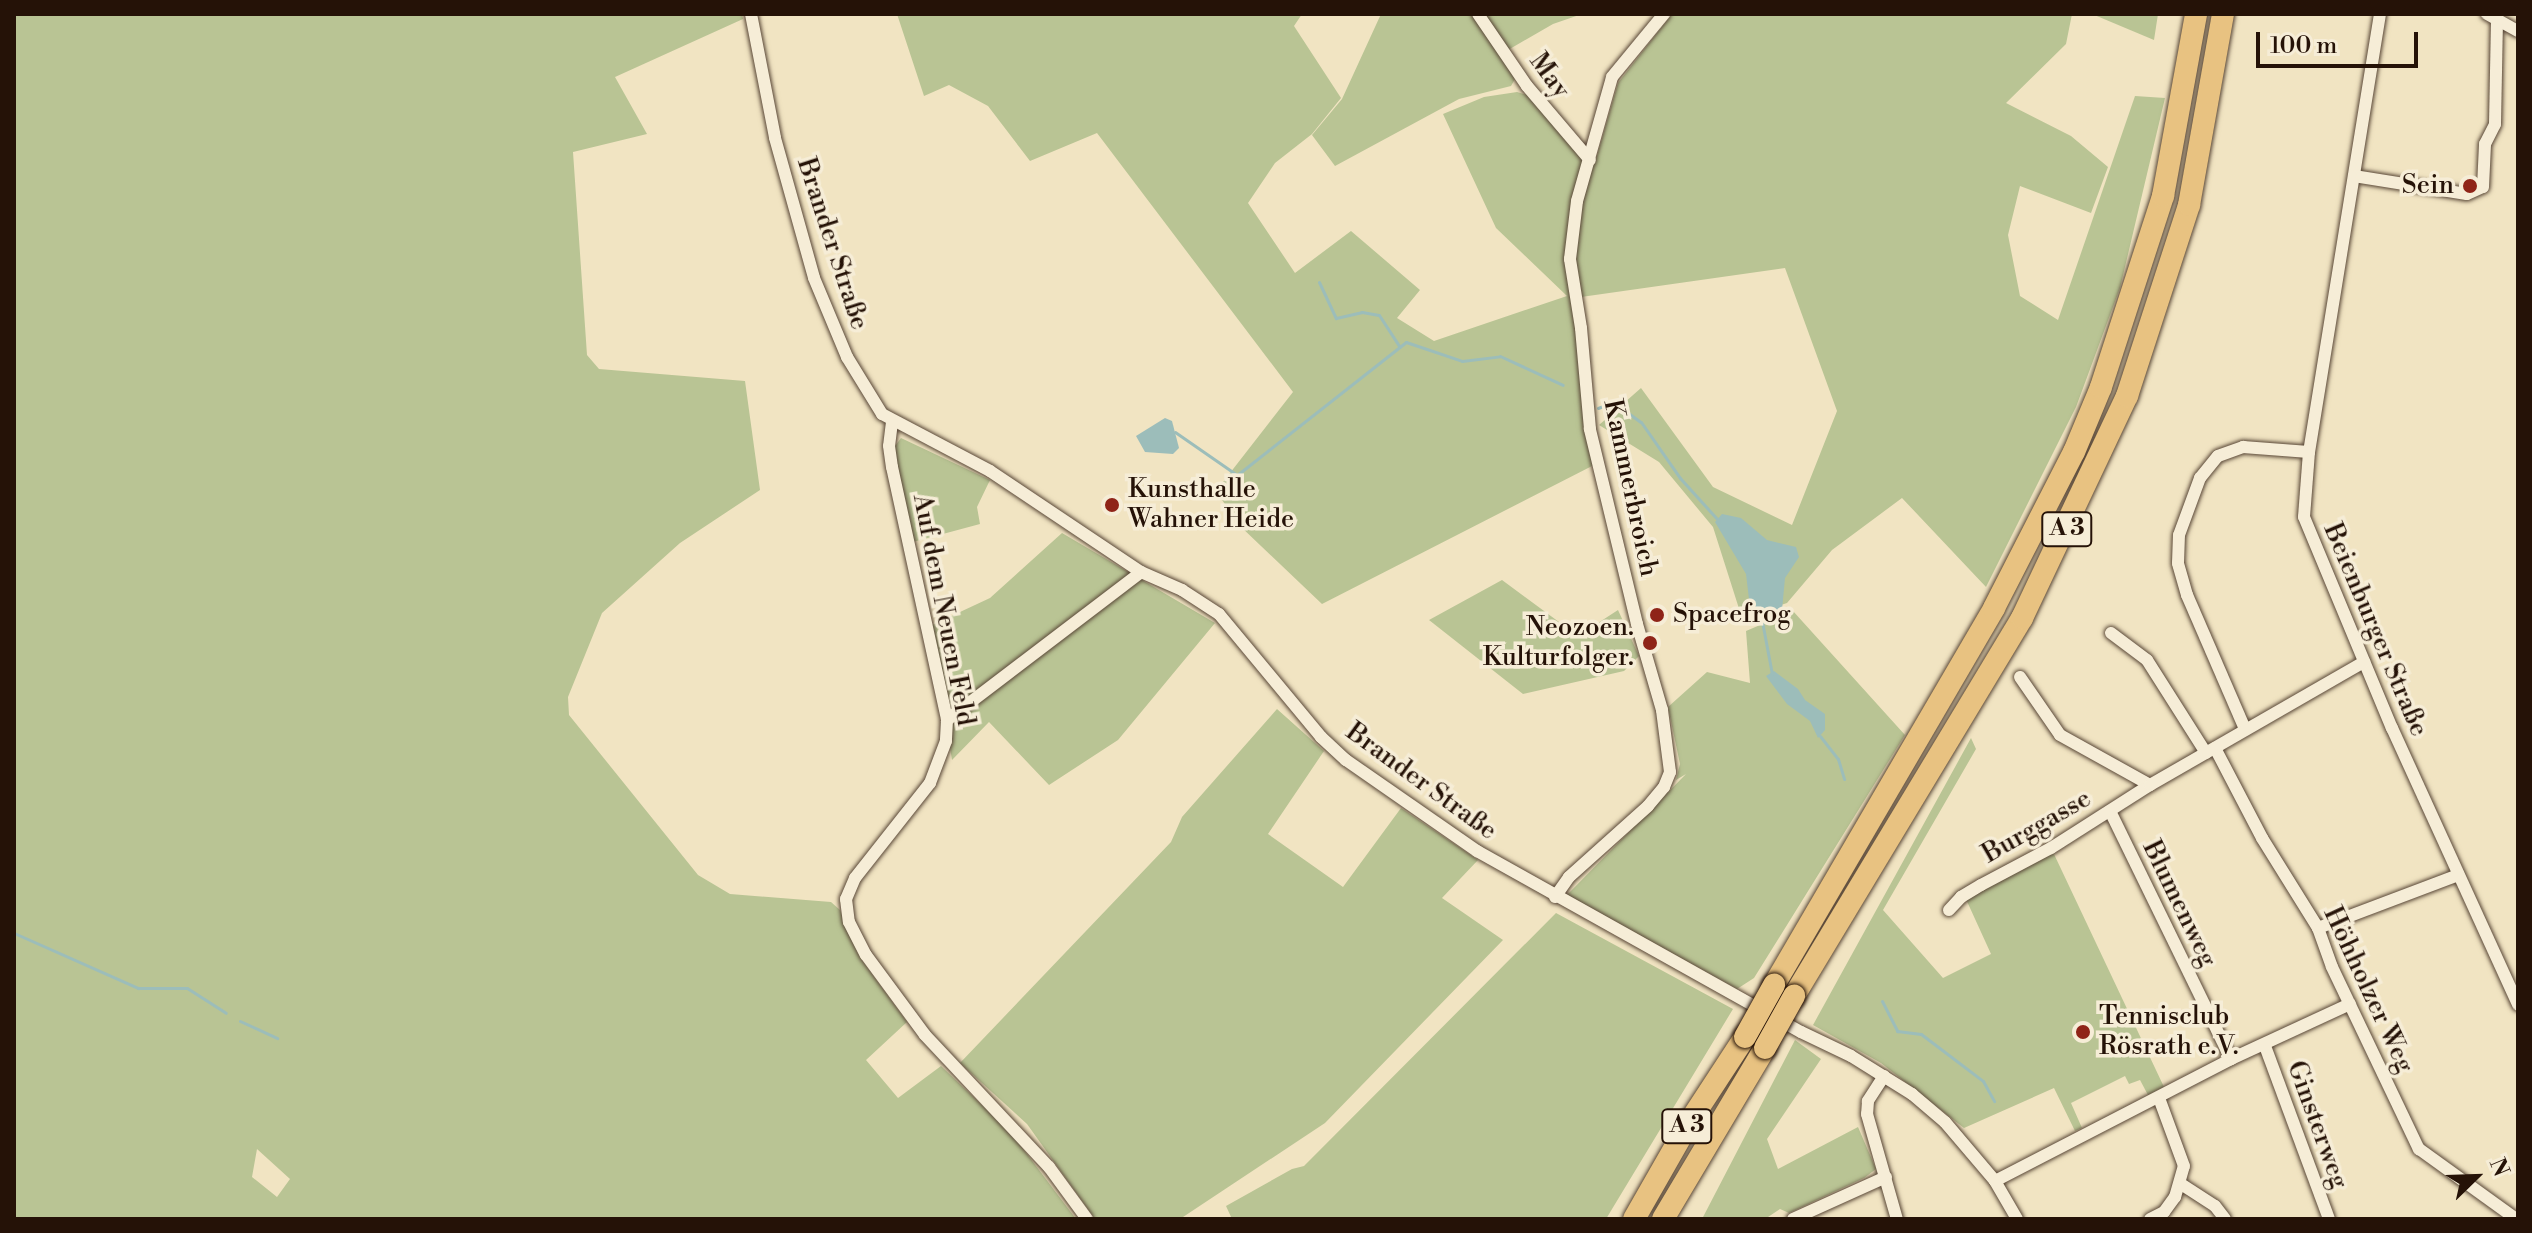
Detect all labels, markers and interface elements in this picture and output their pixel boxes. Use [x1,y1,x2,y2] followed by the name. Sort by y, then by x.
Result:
[2260,16,2422,66] scale bar
[2270,31,2337,61] text: 100 m
[1522,47,1576,105] street label: May
[790,154,874,334] street label: Brander Straße
[2402,170,2454,202] place label: Sein
[2461,177,2479,195] marker: Sein
[1596,397,1664,579] street label: Kammerbroich
[1128,474,1294,536] place label: Kunsthalle Wahner Heide
[905,492,981,728] street label: Auf dem Neuen Feld
[1103,496,1121,514] marker: Kunsthalle Wahner Heide
[2041,509,2093,549] road number: A 3
[2316,519,2434,741] street label: Beienburger Straße
[1673,599,1791,631] place label: Spacefrog
[1648,606,1666,624] marker: Spacefrog
[1483,612,1634,674] place label: Neozoen. Kulturfolger.
[1641,634,1659,652] marker: Neozoen. Kulturfolger.
[1340,717,1502,847] street label: Brander Straße
[1977,783,2097,871] street label: Burggasse
[2135,836,2223,972] street label: Blumenweg
[2316,902,2420,1078] street label: Höhholzer Weg
[2099,1001,2239,1062] place label: Tennisclub Rösrath e.V.
[2074,1023,2092,1041] marker: Tennisclub Rösrath e.V.
[2280,1057,2354,1193] street label: Ginsterweg
[1661,1106,1713,1146] road number: A 3
[2436,1137,2516,1217] north arrow
[2483,1154,2514,1181] text: N

